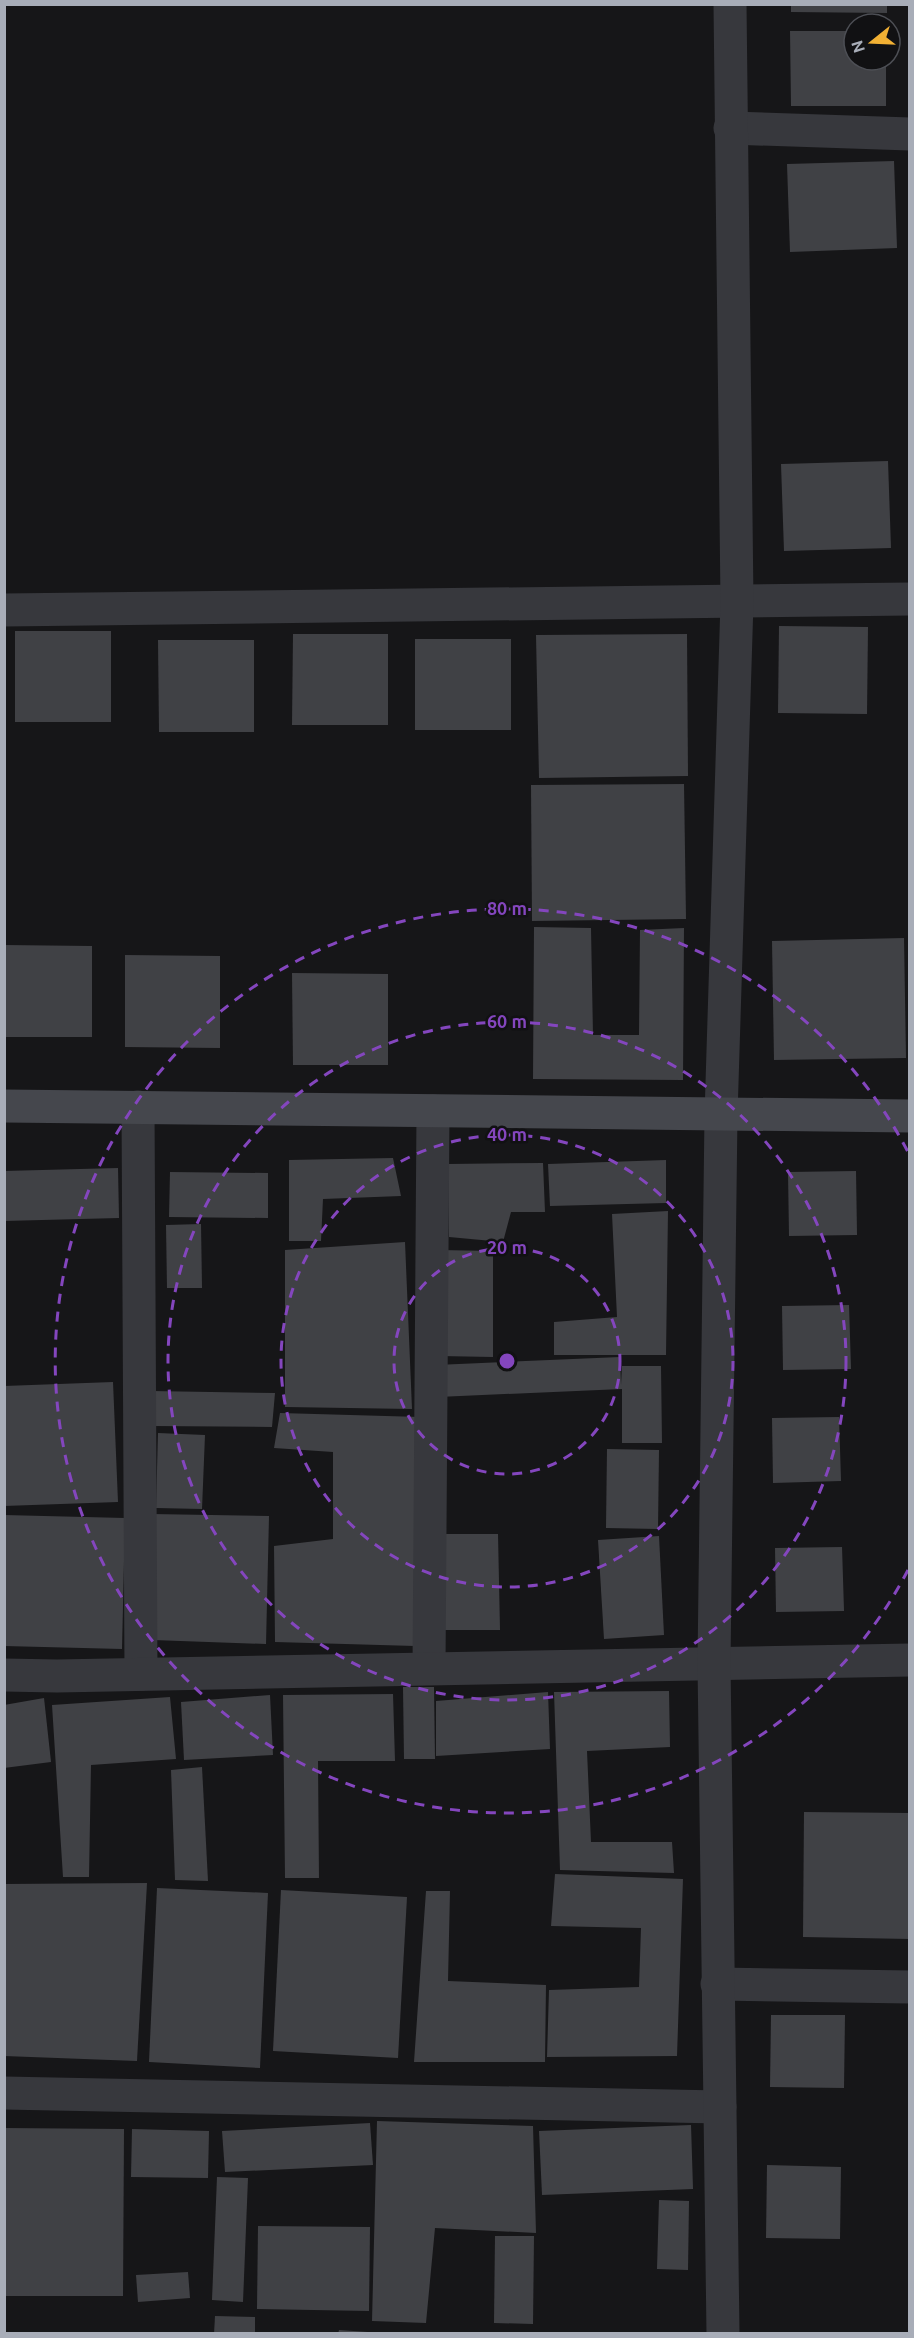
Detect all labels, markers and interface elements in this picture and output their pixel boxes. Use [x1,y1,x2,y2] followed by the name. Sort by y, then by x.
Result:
[842,12,902,72] north arrow
[847,38,868,55] text: N
[487,898,527,918] text: 80 m
[487,1011,527,1031] text: 60 m
[487,1124,527,1144] text: 40 m
[487,1237,527,1257] text: 20 m
[497,1351,517,1371] centre of rings

